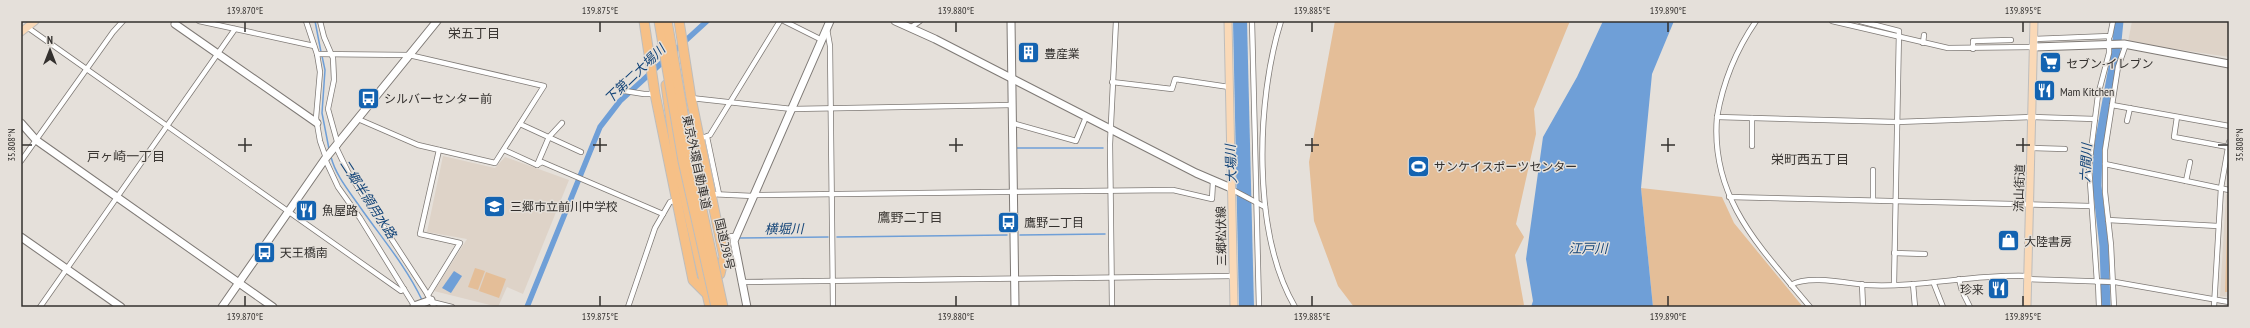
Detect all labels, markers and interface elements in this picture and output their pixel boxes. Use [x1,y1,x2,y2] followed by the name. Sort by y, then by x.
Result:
[227,4,263,17] text: 139.870°E
[582,4,618,17] text: 139.875°E
[938,4,974,17] text: 139.880°E
[1294,4,1330,17] text: 139.885°E
[1650,4,1686,17] text: 139.890°E
[2005,4,2041,17] text: 139.895°E
[448,25,500,42] district label: 栄五丁目
[30,30,70,70] north arrow
[47,33,53,47] text: N
[601,39,670,107] water label: 下第二大場川
[1015,40,1041,66] building icon: 豊産業
[1044,46,1080,61] place label: 豊産業
[2037,50,2063,76] supermarket icon: セブン-イレブン
[2066,56,2154,71] place label: セブン-イレブン
[2032,78,2058,104] restaurant icon: Mam Kitchen
[2060,84,2114,99] place label: Mam Kitchen
[356,85,382,111] bus stop icon: シルバーセンター前
[384,91,492,106] place label: シルバーセンター前
[680,113,714,211] street label: 東京外環自動車道
[5,128,18,162] text: 35.808°N
[2233,128,2246,162] text: 35.808°N
[2076,141,2096,183] water label: 六間川
[1222,142,1240,184] water label: 大場川
[87,148,165,165] district label: 戸ヶ崎一丁目
[1771,151,1849,168] district label: 栄町西五丁目
[1406,153,1432,179] sports icon: サンケイスポーツセンター
[336,156,400,243] water label: 二郷半領用水路
[1434,159,1577,174] place label: サンケイスポーツセンター
[2011,164,2027,212] street label: 流山街道
[482,193,508,219] school or university icon: 三郷市立前川中学校
[294,197,320,223] restaurant icon: 魚屋路
[510,199,618,214] place label: 三郷市立前川中学校
[322,203,358,218] place label: 魚屋路
[1213,206,1229,266] street label: 三郷松伏線
[877,209,943,226] district label: 鷹野二丁目
[996,209,1022,235] bus stop icon: 鷹野二丁目
[1024,215,1084,230] place label: 鷹野二丁目
[712,217,738,271] street label: 国道298号
[764,220,806,238] water label: 横堀川
[1995,228,2021,254] shop icon: 大陸書房
[2024,234,2072,249] place label: 大陸書房
[251,239,277,265] bus stop icon: 天王橋南
[1568,240,1609,257] water label: 江戸川
[280,245,328,260] place label: 天王橋南
[1986,276,2012,302] restaurant icon: 珍来
[1960,282,1984,297] place label: 珍来
[227,310,263,323] text: 139.870°E
[582,310,618,323] text: 139.875°E
[938,310,974,323] text: 139.880°E
[1294,310,1330,323] text: 139.885°E
[1650,310,1686,323] text: 139.890°E
[2005,310,2041,323] text: 139.895°E

